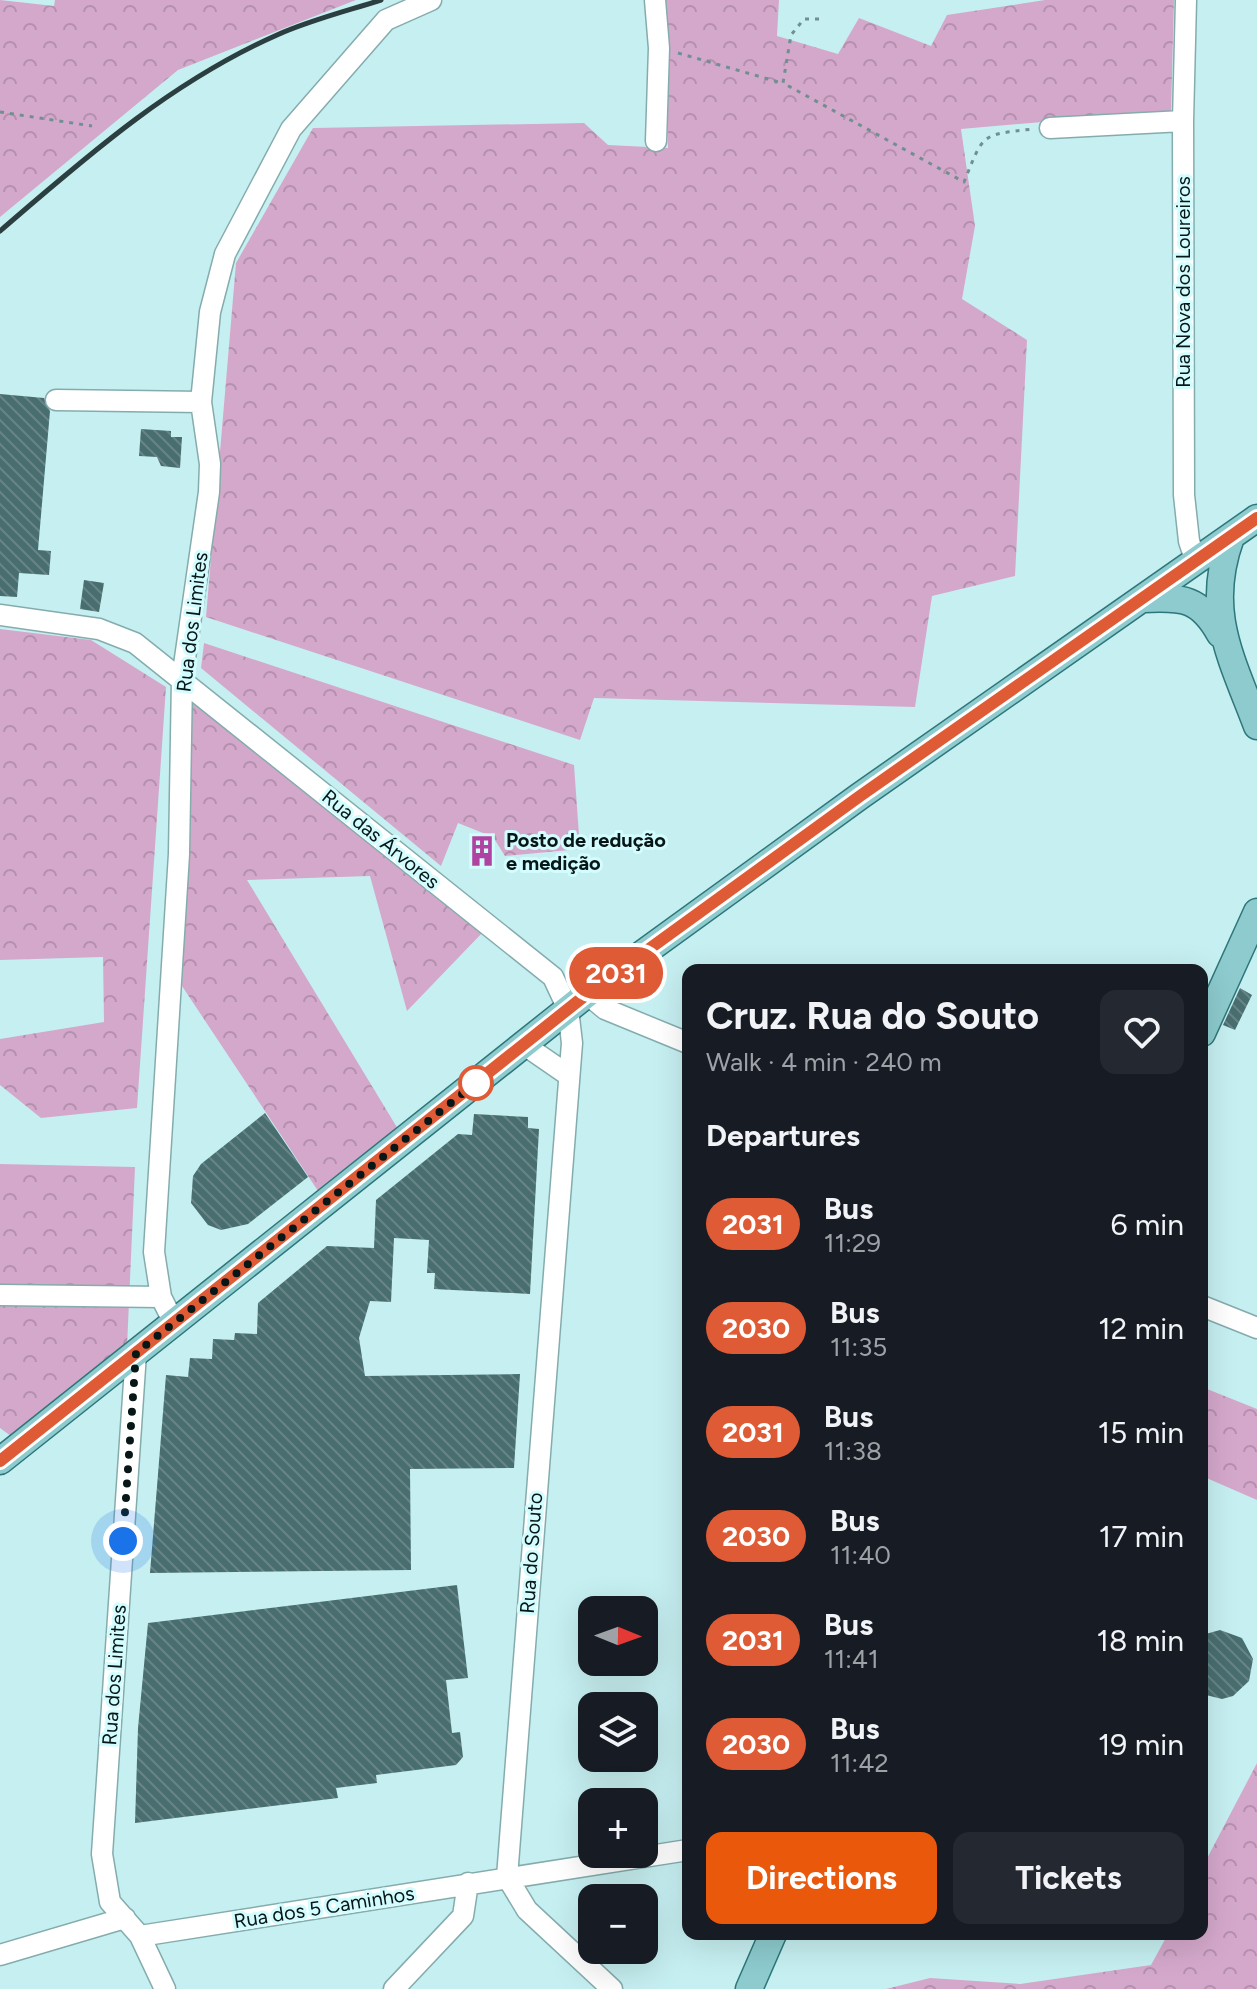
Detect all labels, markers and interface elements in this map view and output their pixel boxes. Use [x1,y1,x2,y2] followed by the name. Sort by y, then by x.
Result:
[1171,176,1195,388] street label: Rua Nova dos Loureiros
[172,551,212,693] street label: Rua dos Limites
[317,784,445,894] street label: Rua das Árvores
[506,828,666,875] place label: Posto de redução e medição
[465,834,499,868] building icon: Posto de redução e medição
[560,947,672,999] line badge: 2031
[585,956,647,990] text: 2031
[1100,990,1184,1074] button: heart
[706,993,1039,1039] text: Cruz. Rua do Souto
[706,1046,942,1078] text: Walk · 4 min · 240 m
[459,1066,493,1100] unlabelled marker
[706,1117,860,1154] text: Departures
[824,1190,873,1227] text: Bus
[1110,1206,1184,1243] text: 6 min
[722,1207,784,1241] text: 2031
[824,1227,881,1259] text: 11:29
[830,1294,879,1331] text: Bus
[1098,1310,1184,1347] text: 12 min
[722,1311,790,1345] text: 2030
[830,1331,887,1363] text: 11:35
[824,1398,873,1435] text: Bus
[1098,1414,1184,1451] text: 15 min
[722,1415,784,1449] text: 2031
[824,1435,882,1467] text: 11:38
[515,1492,547,1614] street label: Rua do Souto
[830,1502,879,1539] text: Bus
[1099,1518,1184,1555] text: 17 min
[722,1519,790,1553] text: 2030
[103,1521,143,1561] your location
[830,1539,891,1571] text: 11:40
[578,1596,658,1676] north arrow
[578,1596,658,1964] map controls
[97,1604,131,1746] street label: Rua dos Limites
[824,1606,873,1643] text: Bus
[1097,1622,1184,1659] text: 18 min
[722,1623,784,1657] text: 2031
[824,1643,879,1675] text: 11:41
[578,1692,658,1772] button: layers
[830,1710,879,1747] text: Bus
[1098,1726,1184,1763] text: 19 min
[722,1727,790,1761] text: 2030
[830,1747,889,1779] text: 11:42
[578,1788,658,1868] button: +
[706,1832,937,1924] button: Directions
[953,1832,1184,1924] button: Tickets
[232,1881,416,1933] street label: Rua dos 5 Caminhos
[578,1884,658,1964] button: −

